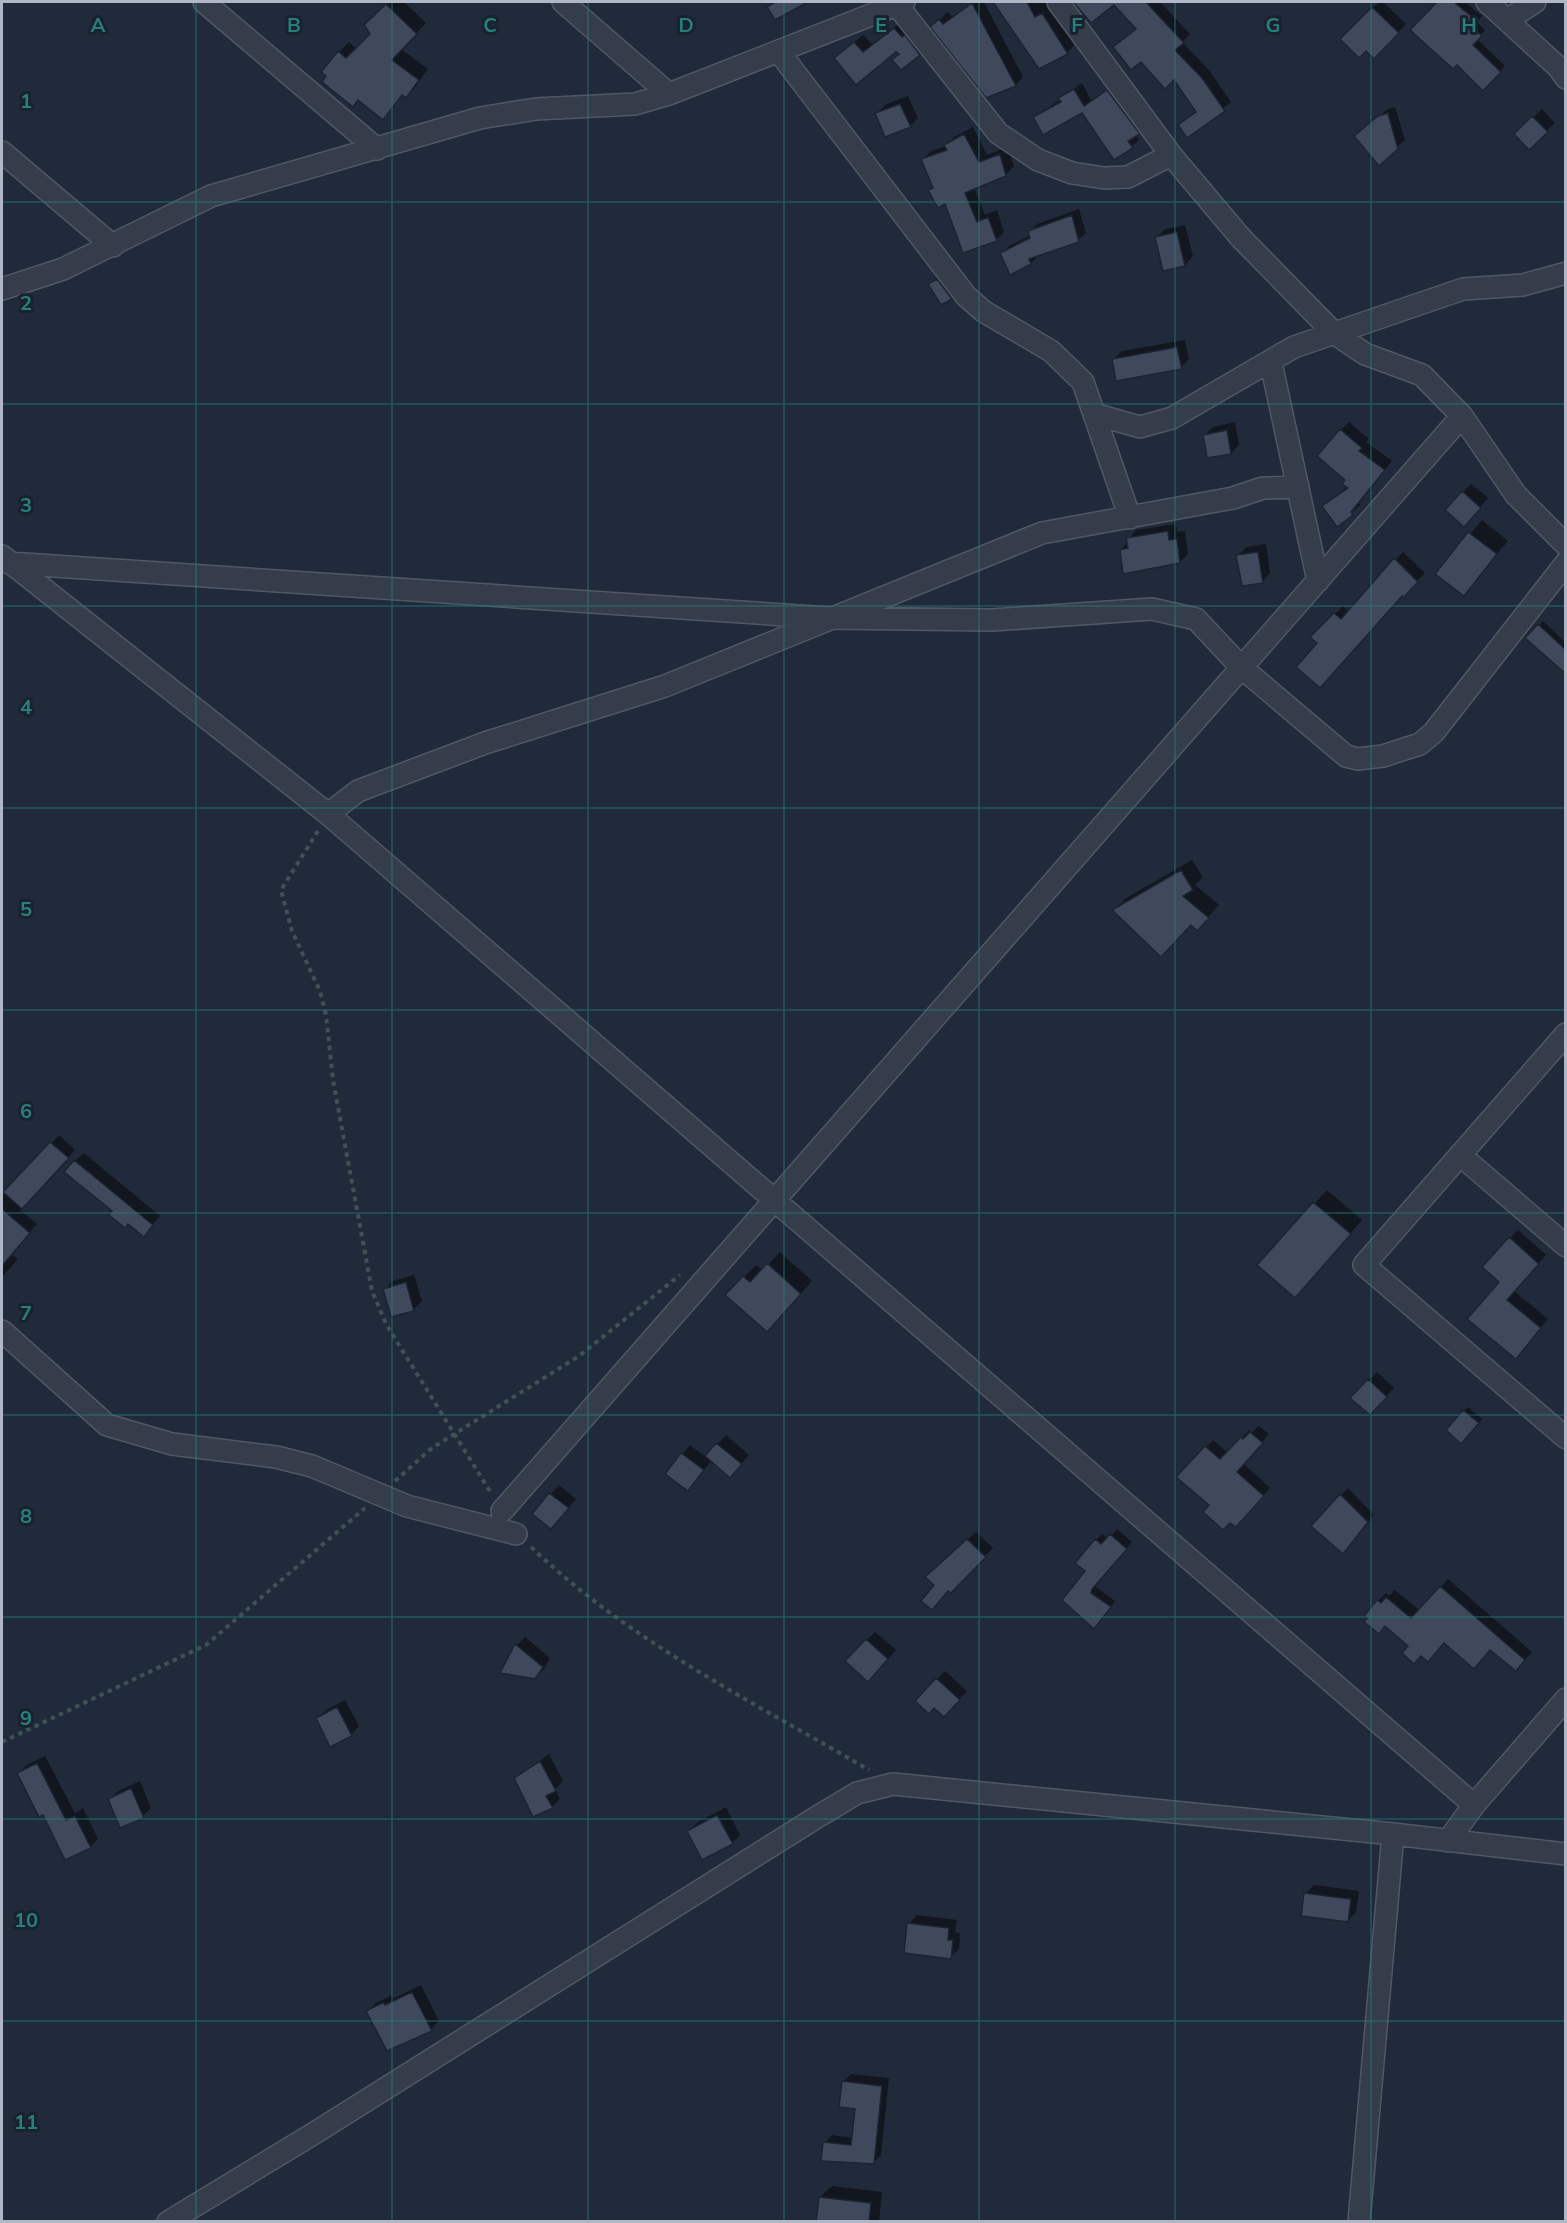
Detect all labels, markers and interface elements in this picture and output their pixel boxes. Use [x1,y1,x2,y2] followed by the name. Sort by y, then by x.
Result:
[91,12,106,37] text: A
[287,12,301,37] text: B
[483,12,497,37] text: C
[678,12,694,37] text: D
[875,12,887,37] text: E
[1071,12,1083,37] text: F
[1266,12,1280,37] text: G
[1461,12,1477,37] text: H
[20,88,32,113] text: 1
[20,290,32,315] text: 2
[20,492,32,517] text: 3
[20,694,32,719] text: 4
[20,896,32,921] text: 5
[20,1098,32,1123] text: 6
[20,1300,32,1325] text: 7
[20,1503,32,1528] text: 8
[20,1705,32,1730] text: 9
[14,1907,38,1932] text: 10
[14,2109,38,2134] text: 11

